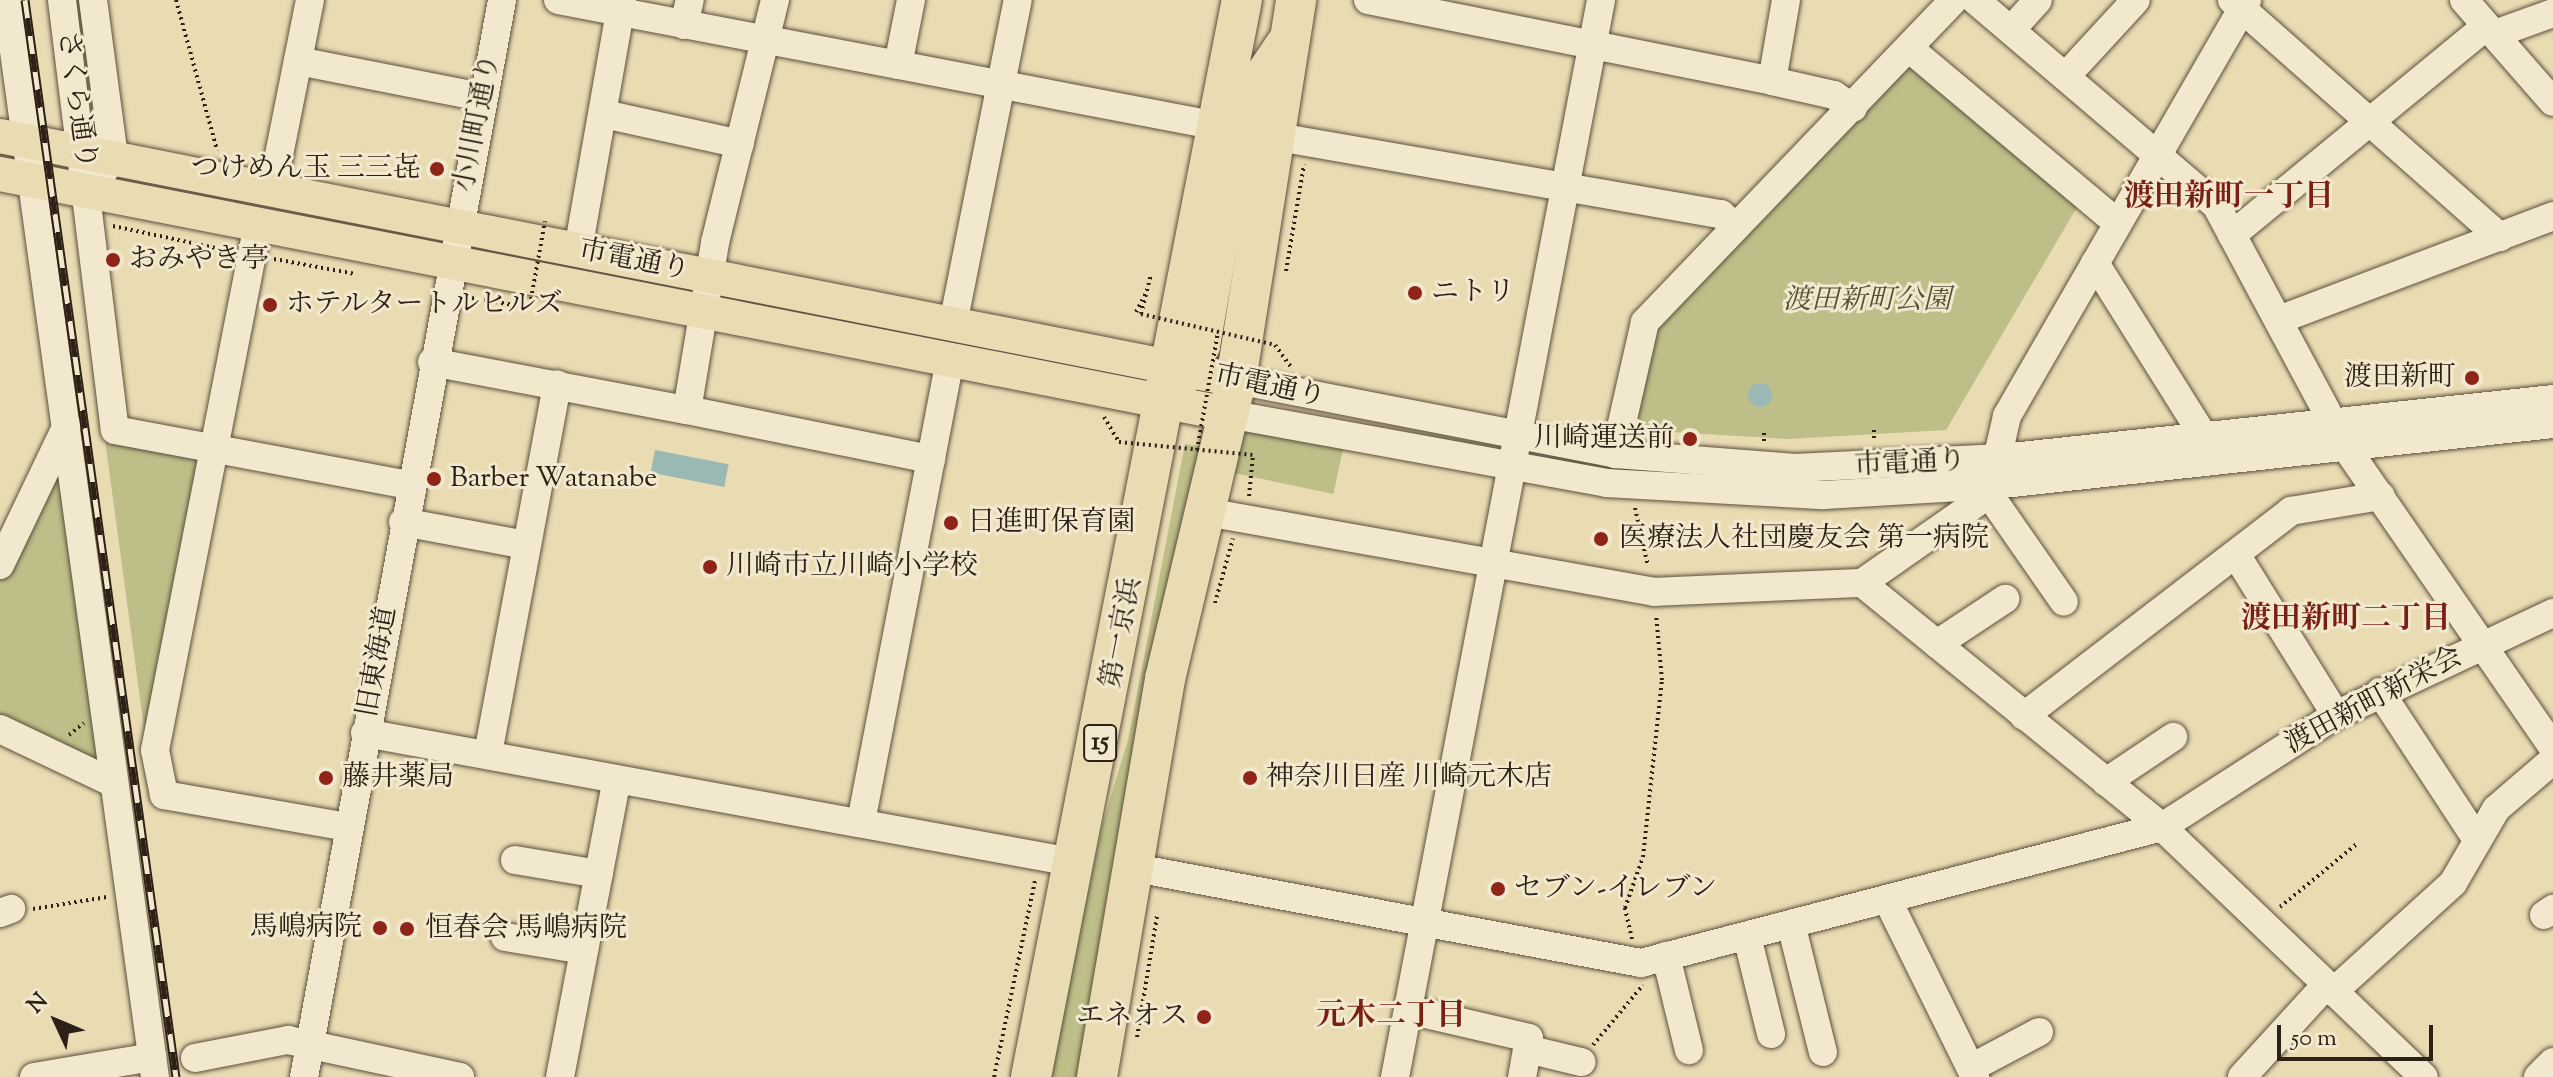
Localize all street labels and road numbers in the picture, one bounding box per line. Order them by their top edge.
street label: さくら通り [50,28,102,172]
street label: 小川町通り [448,51,508,195]
street label: 市電通り [576,234,692,288]
street label: 市電通り [1212,359,1328,415]
street label: 市電通り [1853,444,1967,484]
street label: 第一京浜 [1095,575,1149,691]
street label: 旧東海道 [352,604,404,720]
street label: 渡田新町新栄会 [2280,640,2468,762]
road number: 15 [1082,721,1118,765]

